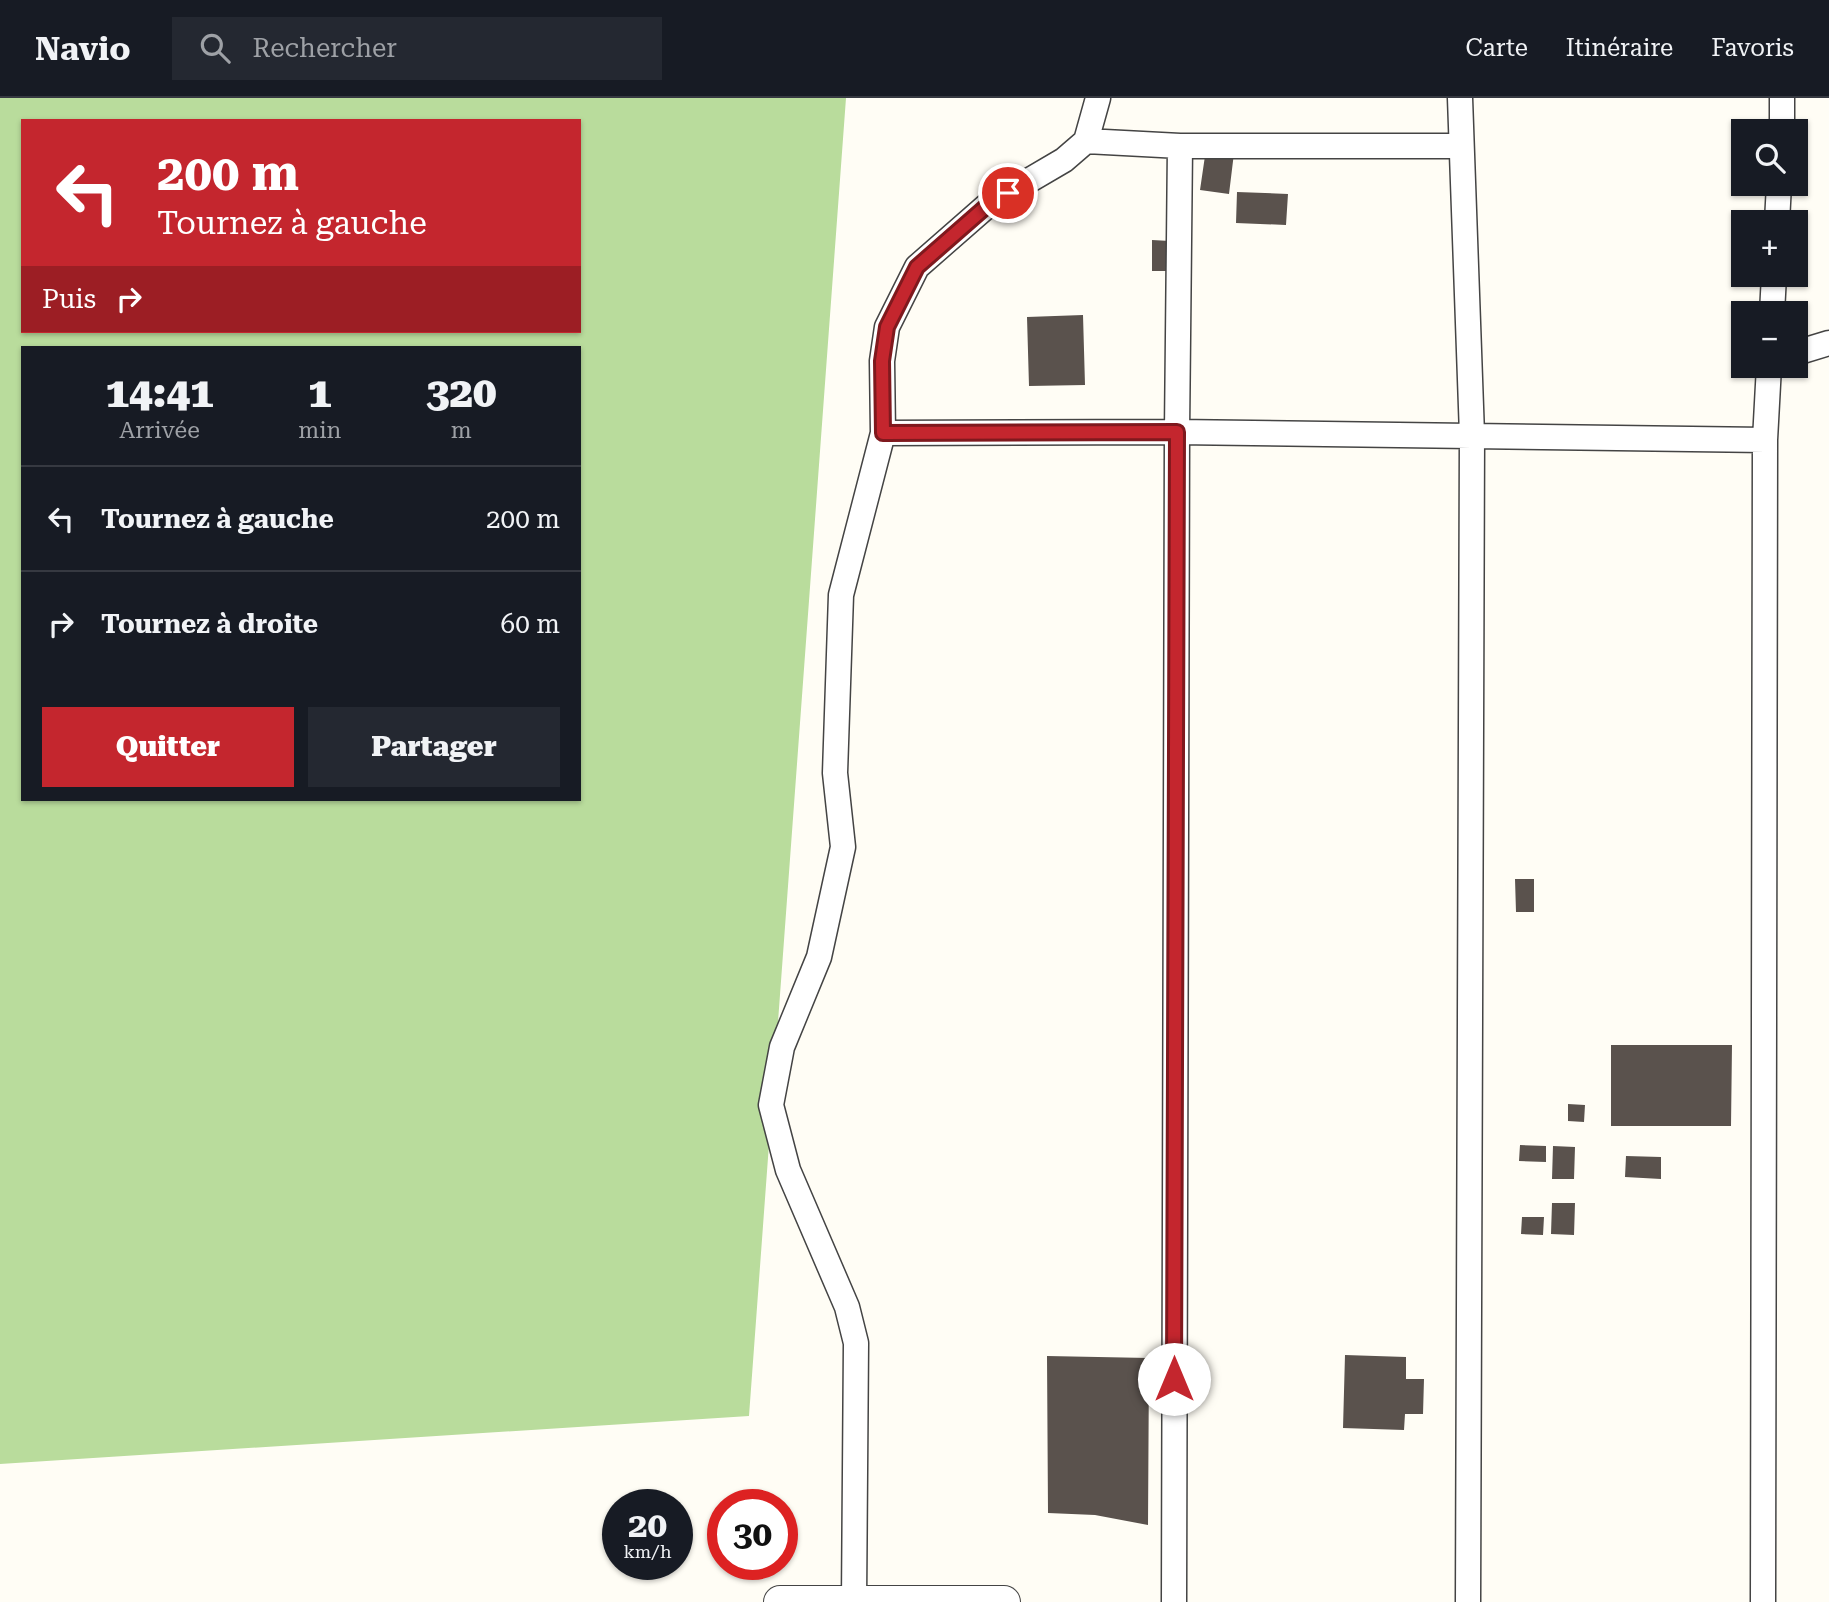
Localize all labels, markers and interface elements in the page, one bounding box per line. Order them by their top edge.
search box [172,17,662,80]
text: Navio [35,29,130,68]
icon: search [196,29,234,67]
text: Rechercher [252,33,397,63]
text: Carte [1466,34,1528,62]
text: Itinéraire [1566,34,1673,62]
text: Favoris [1711,34,1794,62]
map controls [1731,119,1808,378]
button: search [1731,119,1808,196]
text: 200 m [157,145,299,202]
icon: left [42,147,133,238]
pin [978,163,1038,223]
icon: arrive [989,174,1027,212]
text: Tournez à gauche [157,204,427,242]
button: + [1731,210,1808,287]
icon: right [110,280,148,318]
text: Puis [42,284,96,314]
button: − [1731,301,1808,378]
text: 14:41 [106,368,214,417]
text: 1 [308,368,332,417]
text: 320 [426,368,496,417]
text: Arrivée [119,417,200,444]
text: min [298,417,341,444]
text: m [451,417,472,444]
icon: left [42,500,80,538]
text: Tournez à gauche [101,504,334,534]
text: 200 m [486,504,560,534]
icon: right [42,605,80,643]
text: Tournez à droite [101,609,318,639]
text: 60 m [501,609,560,639]
button: Quitter [42,707,294,787]
button: Partager [308,707,560,787]
position arrow [1137,1342,1211,1416]
speed limit sign: 30 [707,1489,798,1580]
text: 20 [628,1505,667,1546]
text: km/h [623,1541,672,1562]

